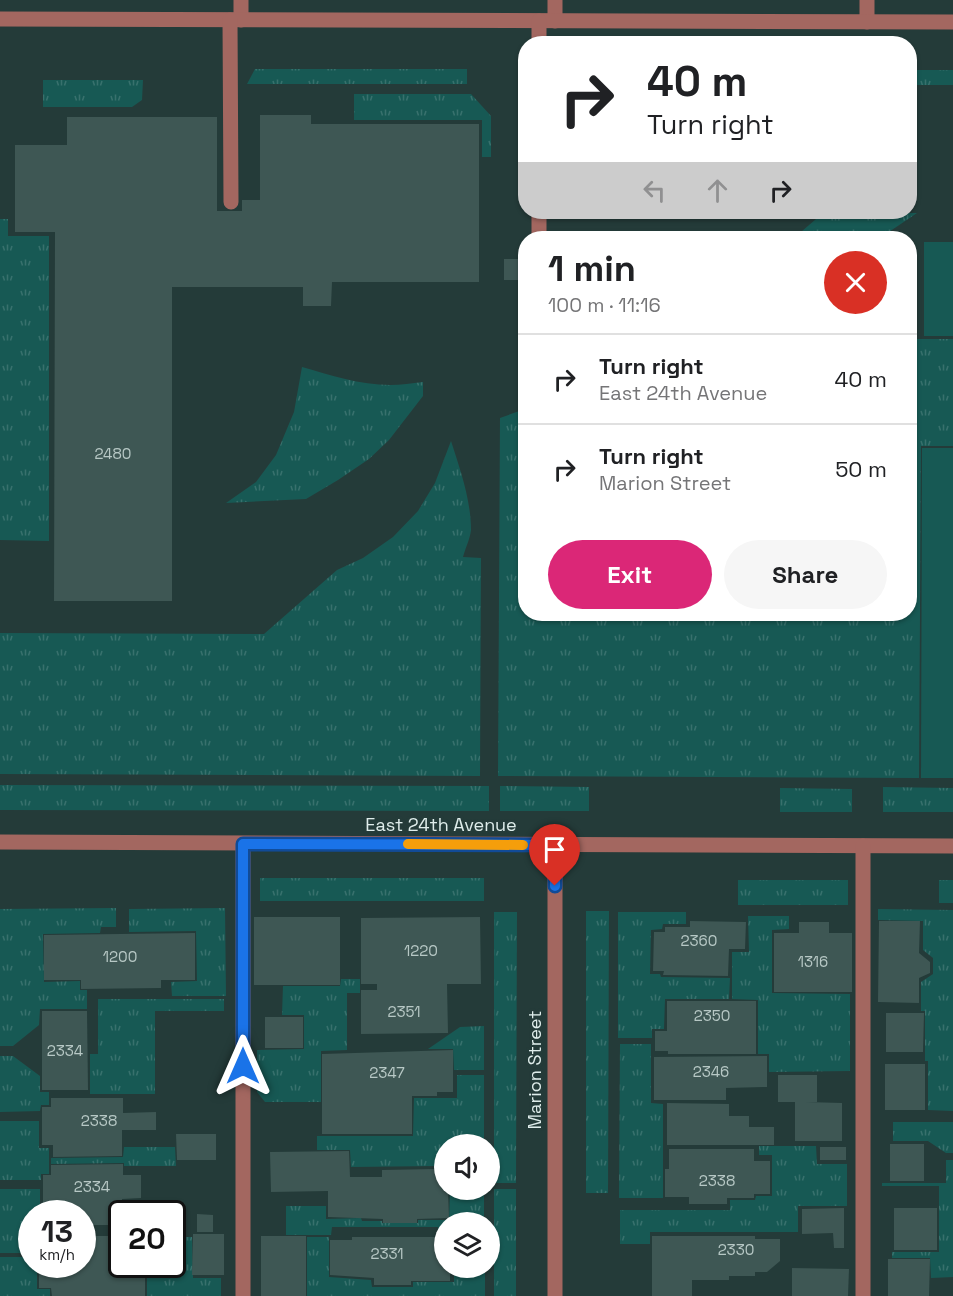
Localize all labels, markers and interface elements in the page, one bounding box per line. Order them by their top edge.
text: 40 m [647,55,747,108]
icon: right [548,60,626,138]
text: Turn right [647,107,774,142]
icon: left [638,174,671,207]
icon: ahead [701,174,734,207]
icon: right [764,174,797,207]
text: 1 min [548,246,636,292]
button: close [824,251,887,314]
text: 100 m · 11:16 [548,292,661,318]
text: Turn right [599,352,704,380]
icon: right [548,363,581,396]
text: 40 m [835,365,887,393]
text: East 24th Avenue [599,380,767,406]
text: Turn right [599,442,704,470]
house number: 2480 [95,444,131,463]
icon: right [548,453,581,486]
text: 50 m [835,455,887,483]
text: Marion Street [599,470,731,496]
button: Exit [548,540,712,609]
button: Share [724,540,887,609]
street label: East 24th Avenue [365,813,517,836]
pin [529,824,580,886]
icon: arrive [538,833,571,866]
house number: 2360 [681,931,717,950]
house number: 1220 [404,941,438,960]
house number: 1200 [103,947,137,966]
house number: 1316 [798,952,828,971]
house number: 2351 [387,1002,421,1021]
house number: 2350 [694,1006,730,1025]
street label: Marion Street [523,1011,546,1129]
position arrow [211,1034,275,1098]
house number: 2334 [47,1041,83,1060]
house number: 2346 [693,1062,729,1081]
house number: 2347 [369,1063,405,1082]
house number: 2338 [81,1111,117,1130]
map controls [434,1134,500,1278]
button: sound [434,1134,500,1200]
house number: 2338 [699,1171,735,1190]
house number: 2334 [74,1177,110,1196]
speed limit sign: 20 [108,1200,186,1278]
text: 13 [41,1212,73,1251]
button: layers [434,1212,500,1278]
house number: 2330 [718,1240,754,1259]
house number: 2331 [370,1244,404,1263]
text: km/h [39,1245,75,1264]

